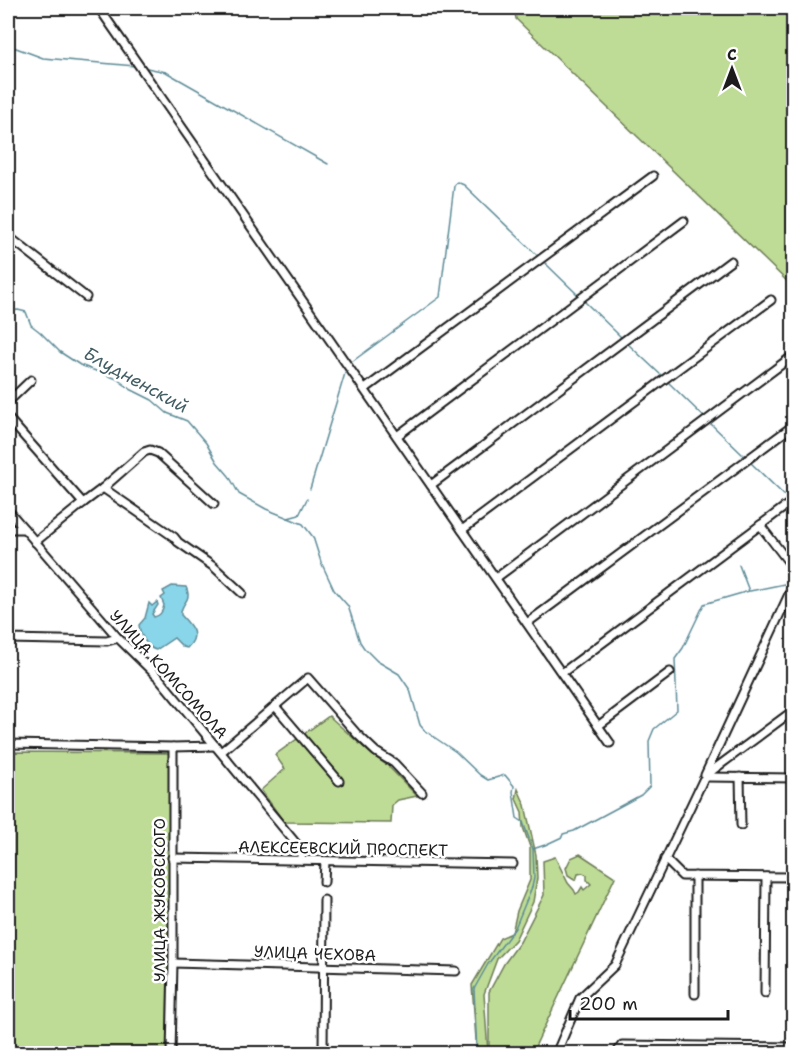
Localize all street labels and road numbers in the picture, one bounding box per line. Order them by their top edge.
street label: УЛИЦА КОМСОМОЛА [105,605,232,743]
street label: УЛИЦА ЖУКОВСКОГО [149,818,170,982]
street label: АЛЕКСЕЕВСКИЙ ПРОСПЕКТ [238,836,448,861]
street label: УЛИЦА ЧЕХОВА [254,941,376,966]

